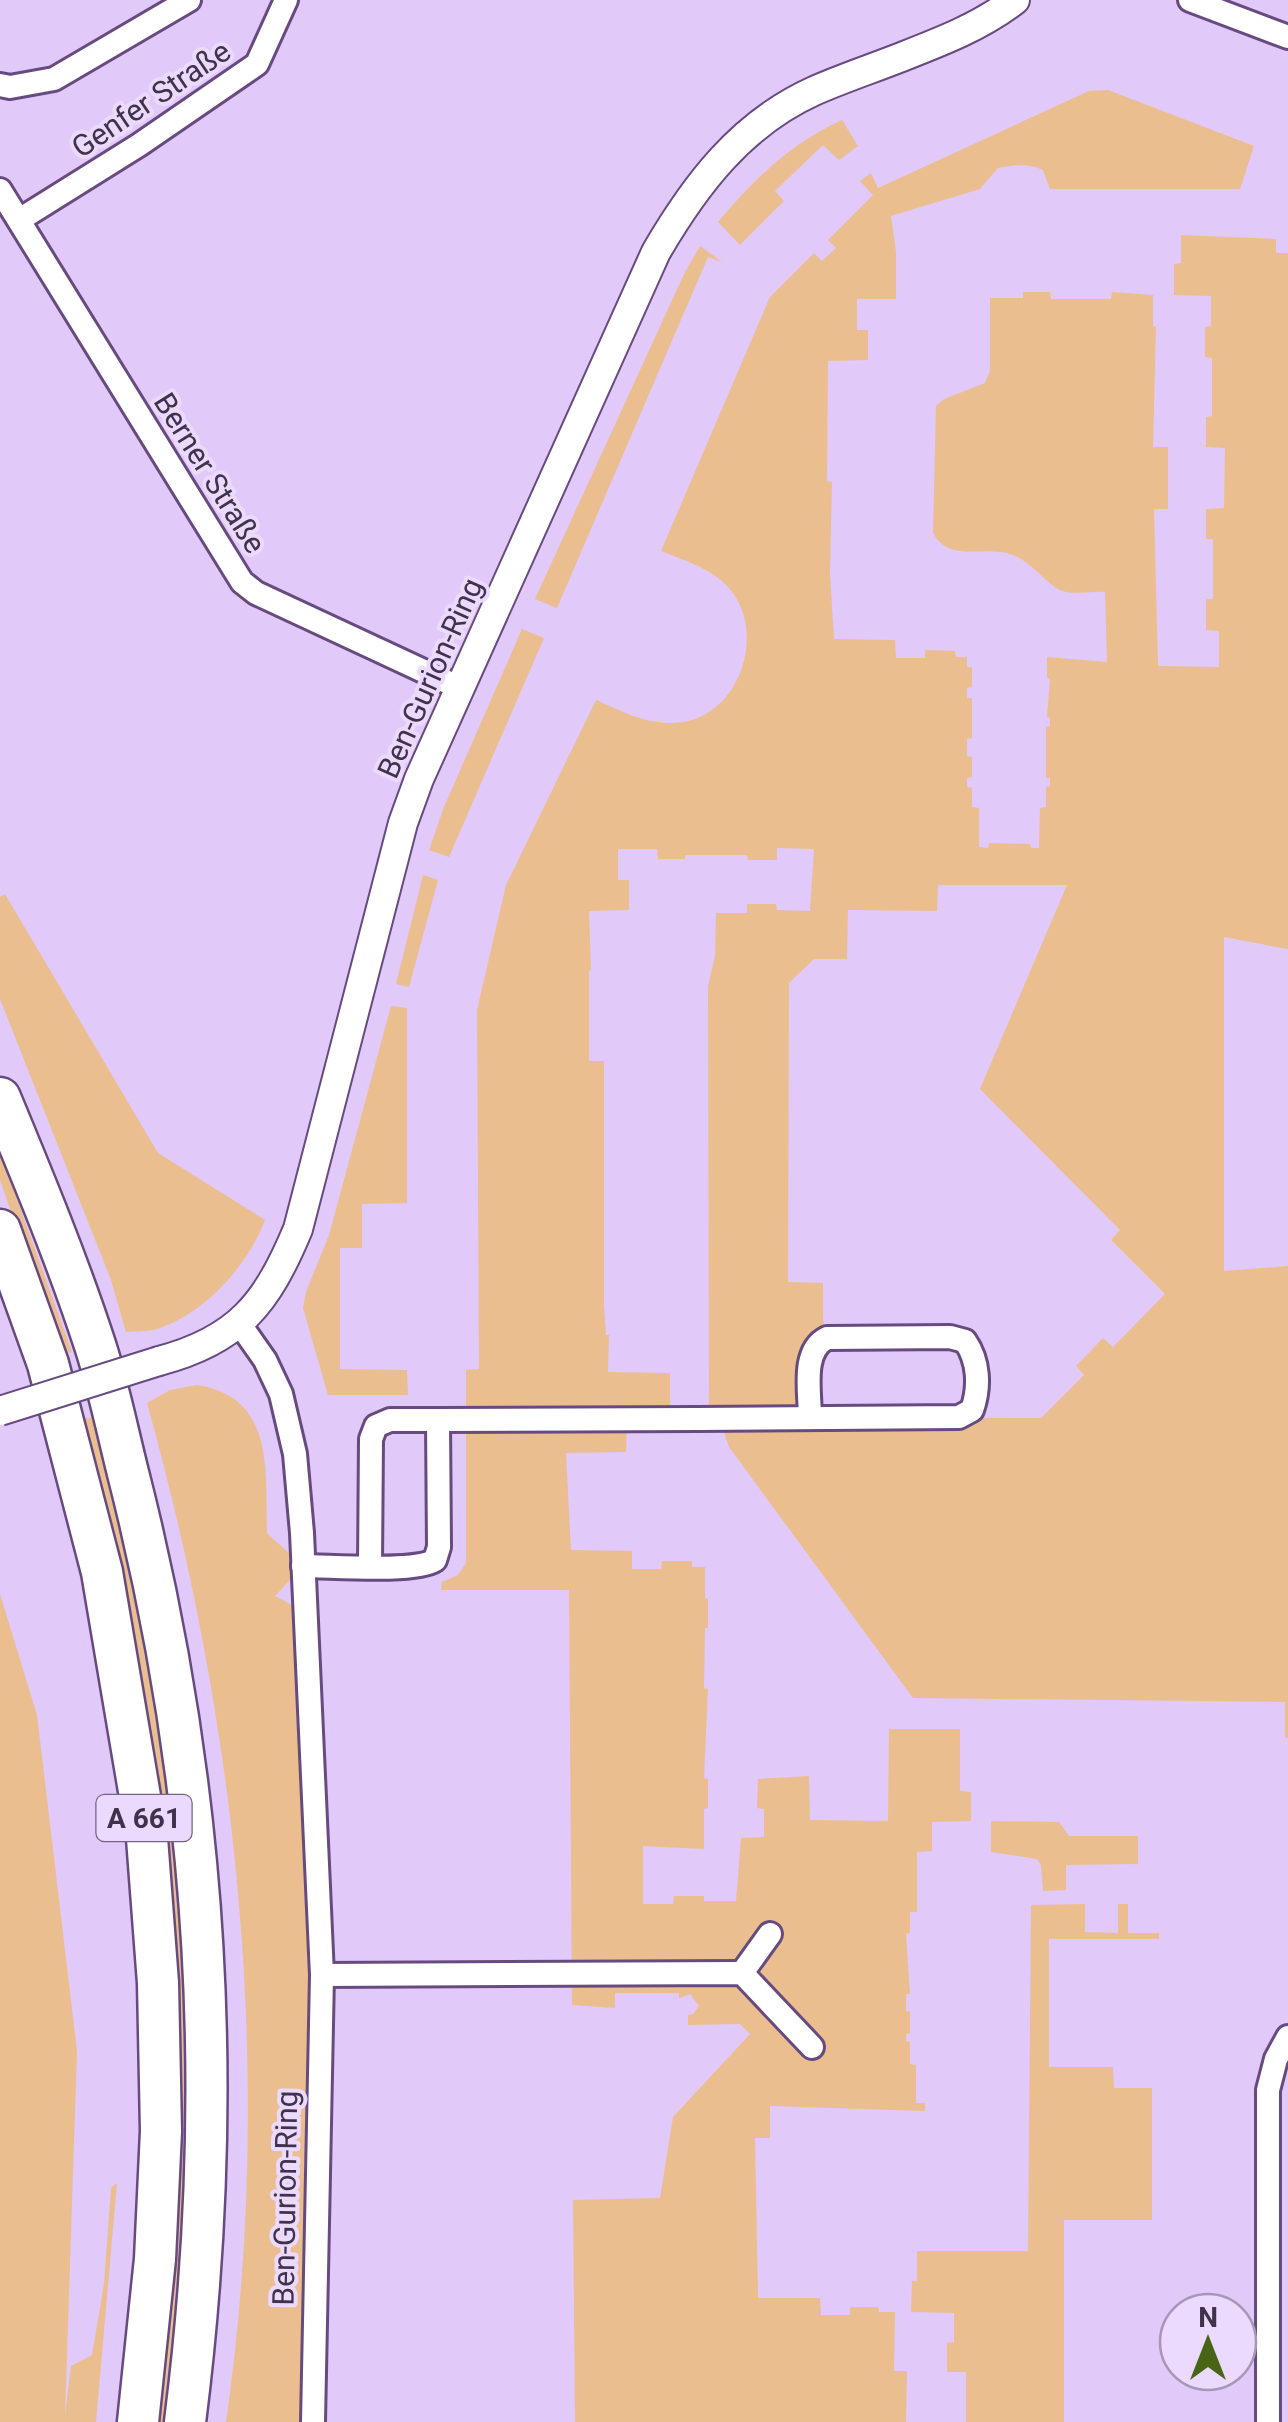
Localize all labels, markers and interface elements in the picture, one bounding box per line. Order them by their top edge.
street label: Genfer Straße [65,33,237,165]
street label: Berner Straße [147,387,273,559]
street label: Ben-Gurion-Ring [370,573,490,783]
road number: A 661 [96,1795,192,1841]
street label: Ben-Gurion-Ring [266,2090,304,2306]
north arrow [1158,2292,1258,2392]
text: N [1198,2301,1218,2334]

